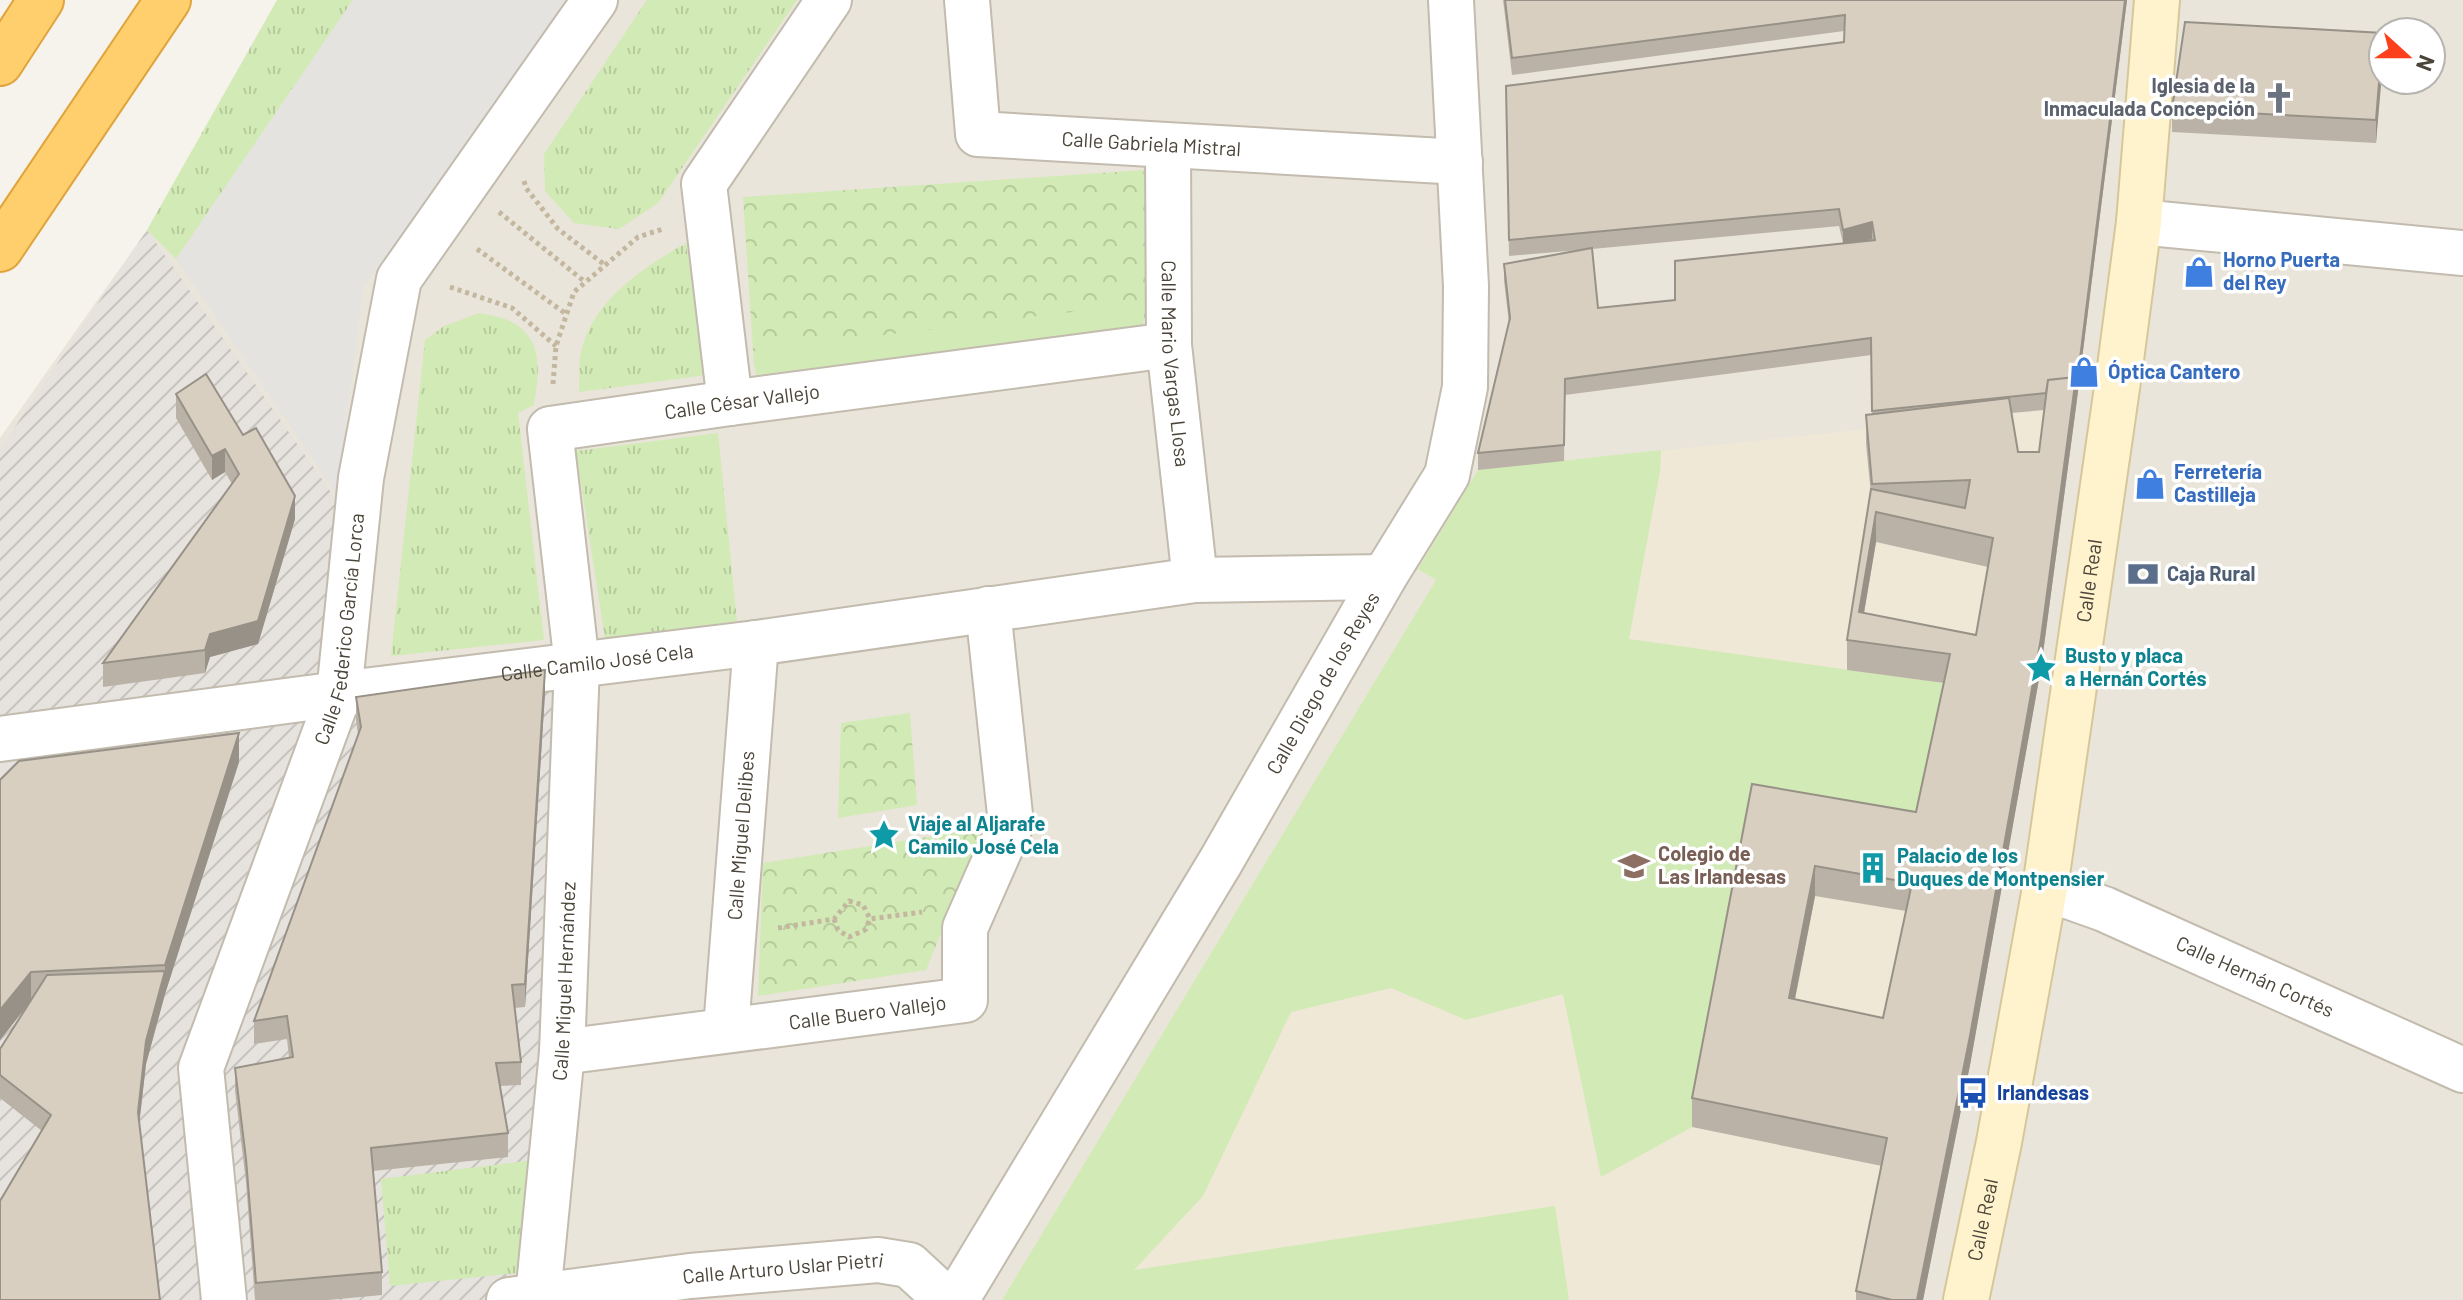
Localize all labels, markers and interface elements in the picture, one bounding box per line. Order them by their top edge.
north arrow [2367,16,2447,96]
text: N [2412,52,2441,75]
place label: Iglesia de la Inmaculada Concepción [2044,73,2255,120]
church icon: Iglesia de la Inmaculada Concepción [2262,81,2296,115]
street label: Calle Gabriela Mistral [1061,126,1242,160]
place label: Horno Puerta del Rey [2223,247,2340,294]
shop icon: Horno Puerta del Rey [2182,255,2216,289]
street label: Calle Mario Vargas Llosa [1158,260,1195,468]
shop icon: Óptica Cantero [2067,355,2101,389]
place label: Óptica Cantero [2108,359,2240,383]
street label: Calle César Vallejo [663,378,821,423]
place label: Ferretería Castilleja [2174,459,2262,506]
shop icon: Ferretería Castilleja [2133,467,2167,501]
street label: Calle Federico García Lorca [308,512,368,748]
street label: Calle Real [2070,537,2106,624]
bank icon: Caja Rural [2126,557,2160,591]
place label: Caja Rural [2167,561,2255,585]
street label: Calle Diego de los Reyes [1261,587,1384,778]
street label: Calle Camilo José Cela [499,638,695,685]
place label: Busto y placa a Hernán Cortés [2065,643,2206,690]
place icon: Busto y placa a Hernán Cortés [2024,651,2058,685]
street label: Calle Miguel Delibes [721,750,759,921]
place label: Viaje al Aljarafe Camilo José Cela [908,811,1059,858]
place icon: Viaje al Aljarafe Camilo José Cela [867,818,901,852]
place label: Colegio de Las Irlandesas [1658,841,1786,888]
place label: Palacio de los Duques de Montpensier [1897,843,2105,890]
school or university icon: Colegio de Las Irlandesas [1617,849,1651,883]
building icon: Palacio de los Duques de Montpensier [1856,851,1890,885]
street label: Calle Miguel Hernández [546,881,580,1082]
street label: Calle Hernán Cortés [2173,930,2338,1022]
street label: Calle Buero Vallejo [787,990,948,1034]
bus stop icon: Irlandesas [1956,1076,1990,1110]
place label: Irlandesas [1997,1080,2089,1104]
street label: Calle Real [1961,1176,2002,1263]
street label: Calle Arturo Uslar Pietri [681,1247,886,1288]

